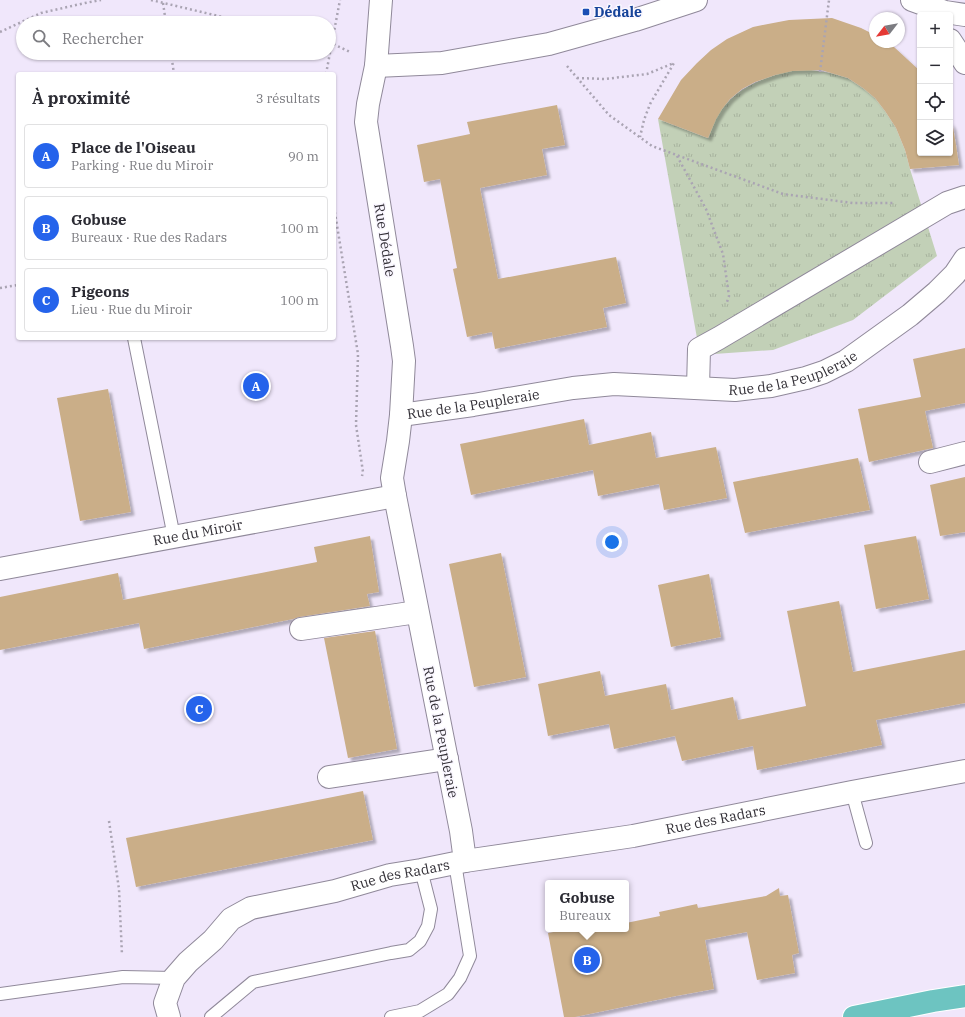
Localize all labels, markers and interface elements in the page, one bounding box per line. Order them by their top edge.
place label: Dédale [594,3,642,21]
marker: Dédale [581,7,591,17]
north arrow [869,12,905,48]
map controls [917,12,953,156]
button: + [917,12,953,48]
search box [16,16,336,60]
icon: search [30,27,52,49]
text: Rechercher [62,29,143,48]
button: − [917,48,953,84]
button: locate [917,84,953,120]
text: À proximité [32,87,130,109]
text: 3 résultats [256,90,320,107]
button: layers [917,120,953,156]
text: Place de l'Oiseau [71,138,196,157]
text: A [41,148,51,165]
text: 90 m [288,148,319,165]
text: Parking · Rue du Miroir [71,157,213,174]
street label: Rue Dédale [370,202,400,278]
text: Gobuse [71,210,127,229]
text: B [41,220,51,237]
text: 100 m [280,220,319,237]
text: Bureaux · Rue des Radars [71,229,227,246]
text: Pigeons [71,282,129,301]
text: C [42,292,50,309]
text: 100 m [280,292,319,309]
text: Lieu · Rue du Miroir [71,301,192,318]
street label: Rue de la Peupleraie [728,347,861,399]
pin: A [243,371,269,401]
street label: Rue de la Peupleraie [406,385,541,423]
street label: Rue du Miroir [151,515,245,550]
your location [602,532,622,552]
street label: Rue de la Peupleraie [419,665,463,799]
pin: C [186,694,212,724]
street label: Rue des Radars [664,801,767,838]
street label: Rue des Radars [348,855,451,895]
popup [545,880,629,932]
text: Gobuse [559,888,615,907]
text: Bureaux [559,907,611,924]
pin: B [574,945,600,975]

